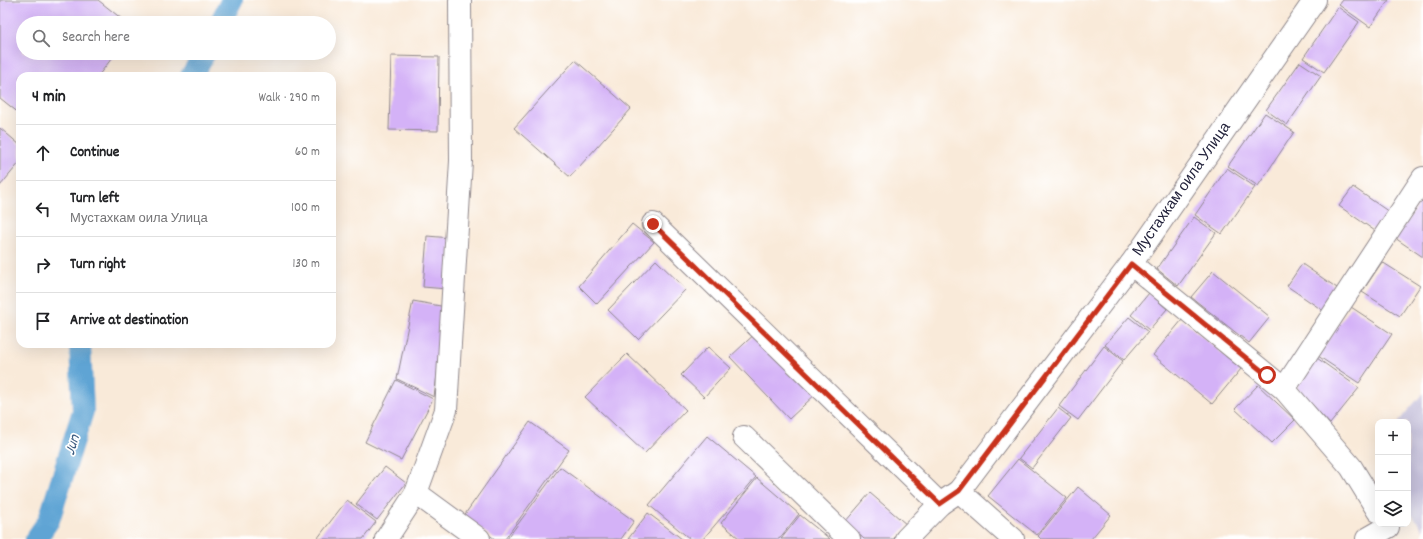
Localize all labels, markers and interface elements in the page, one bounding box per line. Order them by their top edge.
search box [16,16,336,60]
icon: search [30,27,52,49]
text: Search here [62,27,130,49]
text: 4 min [32,86,66,110]
text: Walk · 290 m [258,89,320,108]
street label: Мустахкам оила Улица [1128,118,1238,261]
icon: ahead [32,142,54,164]
text: Continue [70,142,119,164]
text: 60 m [295,143,320,162]
text: Turn left [70,188,119,210]
icon: left [32,198,54,220]
text: 100 m [291,199,320,218]
text: Мустахкам оила Улица [70,210,208,229]
route end [644,215,662,233]
icon: right [32,254,54,276]
text: Turn right [70,254,126,276]
text: 130 m [292,255,320,274]
icon: arrive [32,310,54,332]
text: Arrive at destination [70,310,188,332]
route start [1258,366,1276,384]
map controls [1375,419,1411,527]
button: + [1375,419,1411,455]
water label: Jun [59,431,87,458]
button: − [1375,455,1411,491]
button: layers [1375,491,1411,527]

